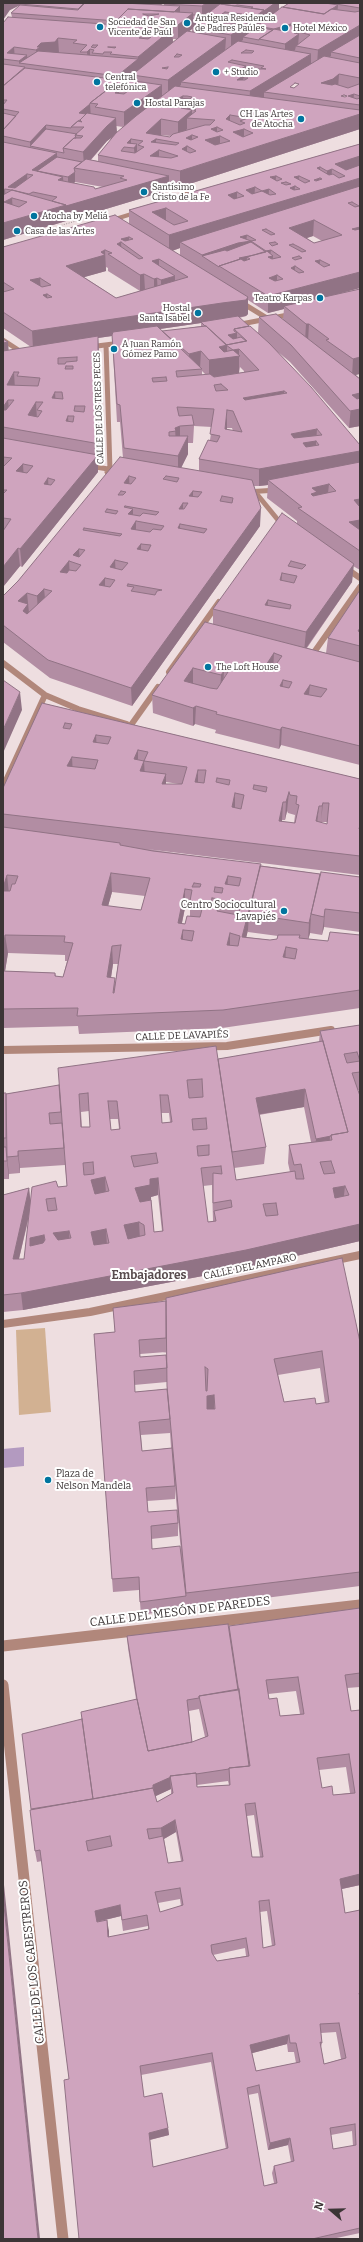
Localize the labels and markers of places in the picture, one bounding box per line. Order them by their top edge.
place label: Antigua Residencia de Padres Paúles [195,13,276,34]
place label: Sociedad de San Vicente de Paúl [108,17,176,38]
marker: Antigua Residencia de Padres Paúles [182,18,192,28]
marker: Sociedad de San Vicente de Paúl [95,22,105,32]
marker: Hotel México [280,23,290,33]
place label: Hotel México [293,23,347,33]
marker: + Studio [211,67,221,77]
place label: + Studio [224,67,258,77]
place label: Central telefónica [105,72,147,93]
marker: Central telefónica [92,77,102,87]
marker: Hostal Parajas [132,98,142,108]
place label: Hostal Parajas [145,98,204,108]
place label: CH Las Artes de Atocha [240,109,293,130]
marker: CH Las Artes de Atocha [296,114,306,124]
place label: Santísimo Cristo de la Fe [152,182,209,203]
marker: Santísimo Cristo de la Fe [139,187,149,197]
marker: Atocha by Meliá [29,211,39,221]
place label: Atocha by Meliá [42,211,108,221]
marker: Casa de las Artes [12,226,22,236]
place label: Casa de las Artes [25,226,95,236]
place label: Teatro Karpas [254,293,312,303]
marker: Teatro Karpas [315,293,325,303]
place label: Hostal Santa Isabel [139,303,190,324]
marker: Hostal Santa Isabel [193,308,203,318]
place label: A Juan Ramón Gómez Pamo [122,339,181,360]
marker: A Juan Ramón Gómez Pamo [109,344,119,354]
marker: The Loft House [203,662,213,672]
place label: The Loft House [216,662,279,672]
place label: Centro Sociocultural Lavapiés [181,899,276,922]
marker: Centro Sociocultural Lavapiés [279,906,289,916]
place label: Plaza de Nelson Mandela [56,1468,131,1492]
marker: Plaza de Nelson Mandela [43,1475,53,1485]

